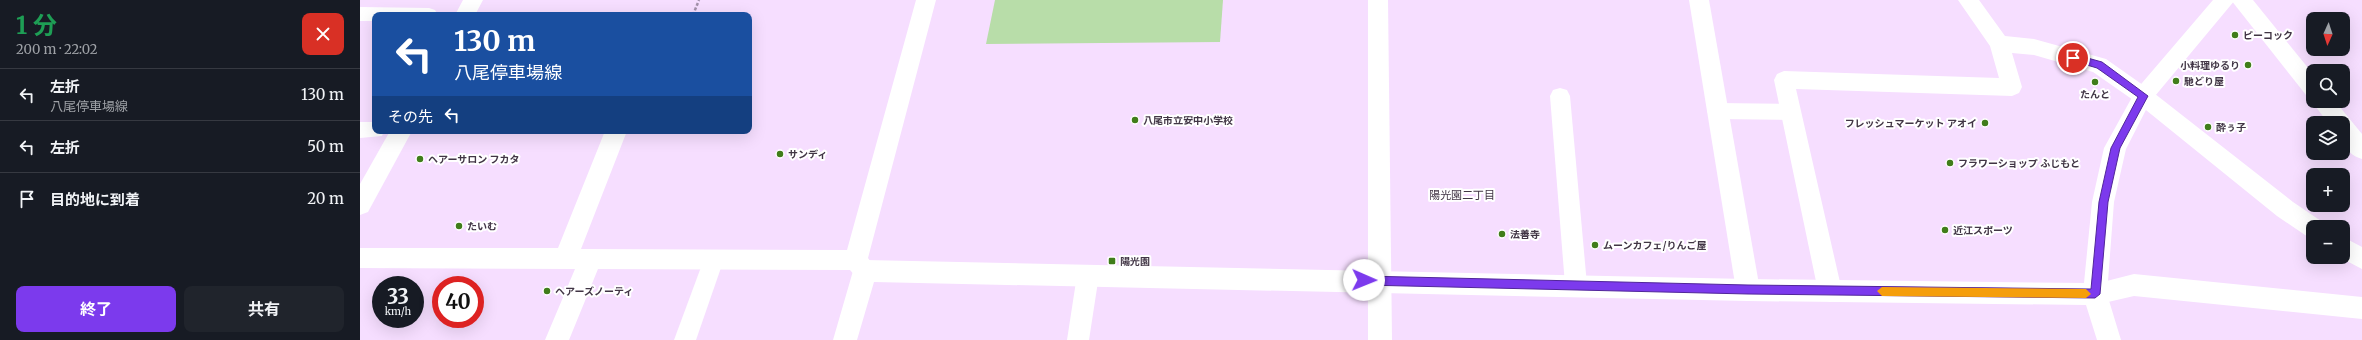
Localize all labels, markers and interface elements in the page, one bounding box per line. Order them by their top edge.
text: 1 分 [16,10,57,41]
north arrow [2306,12,2350,56]
map controls [2306,12,2350,264]
button: close [302,13,344,55]
text: 130 m [454,23,536,59]
icon: left [388,28,440,80]
place label: ピーコック [2243,29,2293,42]
marker: ピーコック [2230,30,2240,40]
text: 200 m · 22:02 [16,41,98,58]
pin [2056,41,2090,75]
icon: arrive [2062,47,2084,69]
place label: 小料理ゆるり [2180,59,2240,72]
marker: 小料理ゆるり [2243,60,2253,70]
text: 八尾停車場線 [454,61,562,84]
button: search [2306,64,2350,108]
place label: 馳どり屋 [2184,75,2224,88]
marker: 馳どり屋 [2171,76,2181,86]
text: 左折 [50,77,80,96]
marker: たんと [2090,77,2100,87]
icon: left [16,84,38,106]
text: 130 m [301,85,344,104]
place label: たんと [2080,88,2110,101]
text: 八尾停車場線 [50,98,128,115]
icon: left [441,104,463,126]
text: その先 [388,107,433,126]
place label: 八尾市立安中小学校 [1143,114,1233,127]
marker: 八尾市立安中小学校 [1130,115,1140,125]
button: layers [2306,116,2350,160]
place label: フレッシュマーケット アオイ [1845,117,1977,130]
marker: フレッシュマーケット アオイ [1980,118,1990,128]
place label: 酔ぅ子 [2216,121,2246,134]
marker: 酔ぅ子 [2203,122,2213,132]
icon: left [16,136,38,158]
text: 50 m [307,137,344,156]
text: 左折 [50,138,80,157]
place label: サンディ [788,148,827,161]
marker: サンディ [775,149,785,159]
place label: ヘアーサロン フカタ [428,153,520,166]
marker: ヘアーサロン フカタ [415,154,425,164]
place label: フラワーショップ ふじもと [1958,157,2080,170]
marker: フラワーショップ ふじもと [1945,158,1955,168]
button: + [2306,168,2350,212]
icon: arrive [16,188,38,210]
district label: 陽光園二丁目 [1429,188,1495,202]
text: 20 m [307,189,344,208]
text: 目的地に到着 [50,190,140,209]
place label: たいむ [467,220,497,233]
button: − [2306,220,2350,264]
marker: たいむ [454,221,464,231]
place label: 近江スポーツ [1953,224,2013,237]
marker: 近江スポーツ [1940,225,1950,235]
place label: 法善寺 [1510,228,1540,241]
marker: 法善寺 [1497,229,1507,239]
place label: ムーンカフェ/りんご屋 [1603,239,1707,252]
marker: ムーンカフェ/りんご屋 [1590,240,1600,250]
place label: 陽光園 [1120,255,1150,268]
marker: 陽光園 [1107,256,1117,266]
position arrow [1343,259,1385,301]
speed limit sign: 40 [432,276,484,328]
text: 33 [387,284,409,309]
place label: ヘアーズノーティ [555,285,633,298]
button: 終了 [16,286,176,332]
button: 共有 [184,286,344,332]
marker: ヘアーズノーティ [542,286,552,296]
text: km/h [385,305,411,318]

